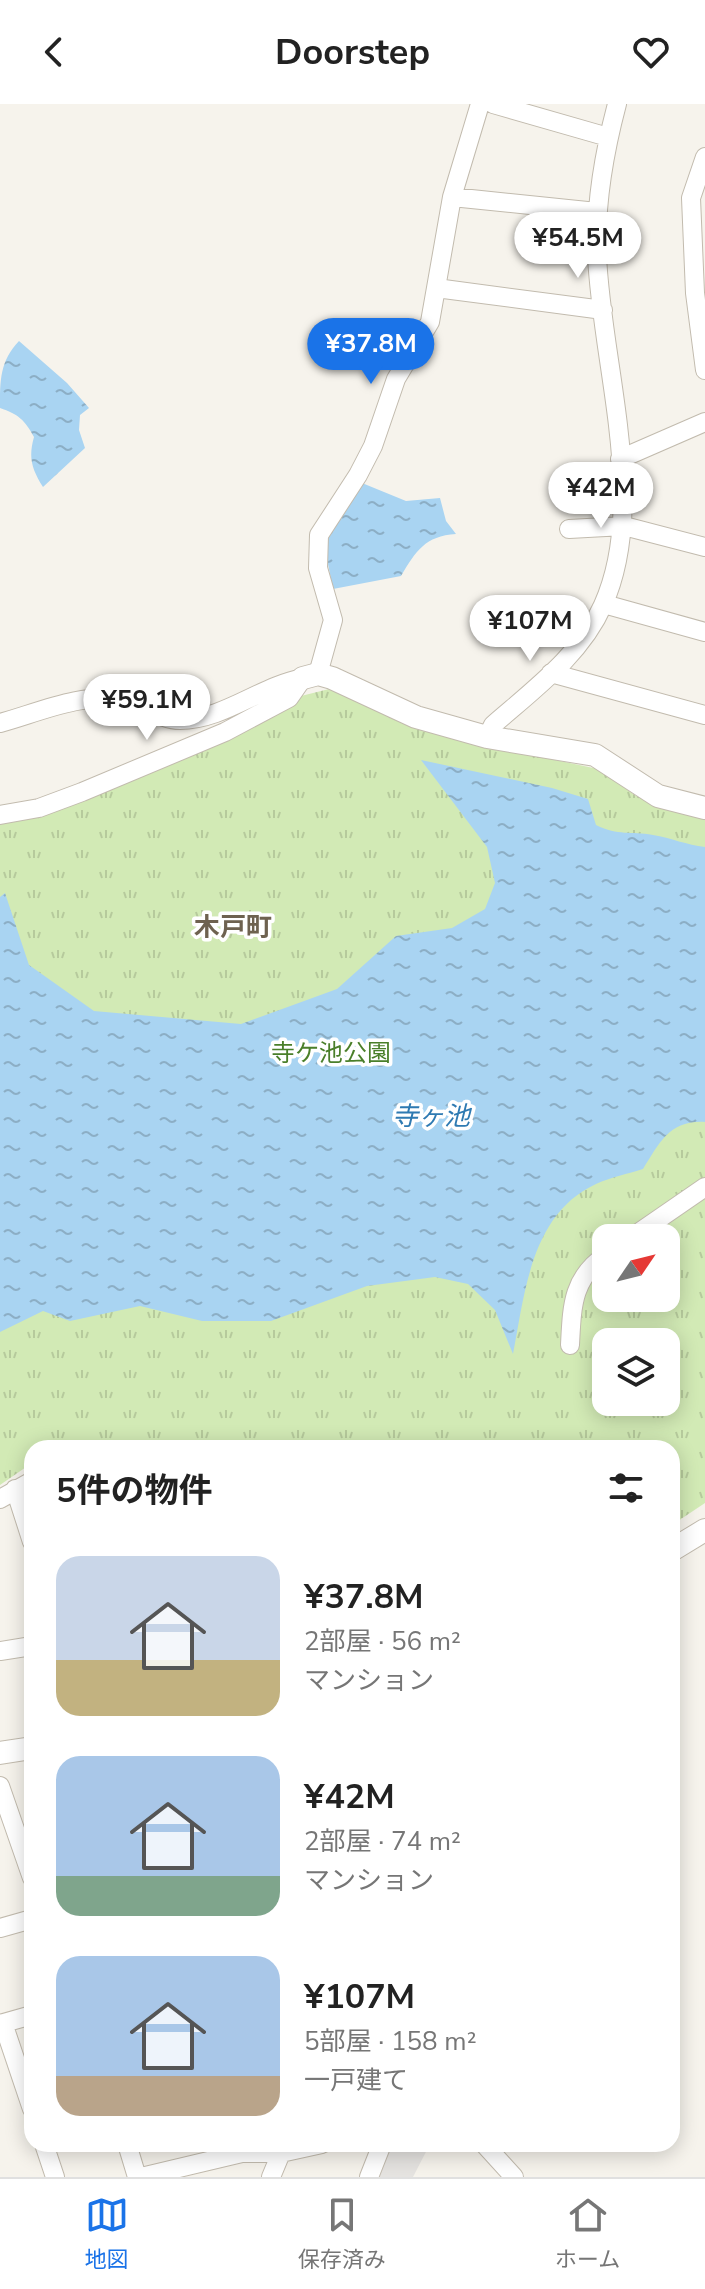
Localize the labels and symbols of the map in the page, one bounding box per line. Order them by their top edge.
pin: ¥54.5M [513,212,643,280]
pin: ¥37.8M [306,318,436,386]
pin: ¥42M [554,462,648,530]
pin: ¥107M [474,595,586,663]
pin: ¥59.1M [82,674,212,742]
district label: 木戸町 [194,910,272,945]
park label: 寺ケ池公園 [271,1037,391,1069]
water label: 寺ヶ池 [392,1099,473,1134]
north arrow [592,1224,680,1312]

